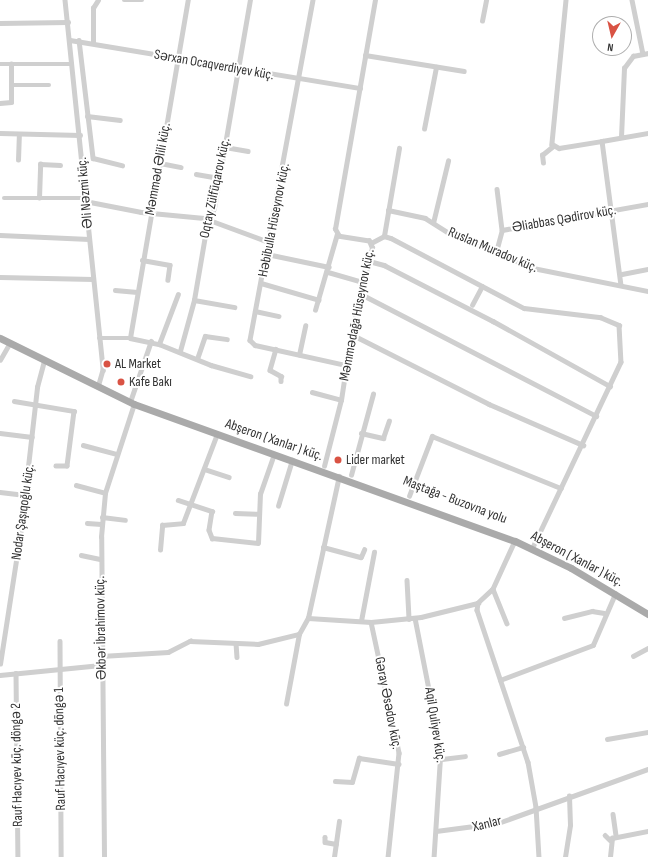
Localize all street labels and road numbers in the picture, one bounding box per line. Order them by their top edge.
street label: Sərxan Ocaqverdiyev küç. [153,46,275,84]
street label: Məmməd Əlili küç. [142,122,174,216]
street label: Oqtay Zülfüqarov küç. [196,136,234,240]
street label: Əli Nəzmi küç. [74,157,96,229]
street label: Həbibulla Hüseynov küç. [255,162,293,278]
street label: Əliabbas Qədirov küç. [511,202,617,236]
street label: Ruslan Muradov küç. [446,224,540,276]
street label: Məmmədağa Hüseynov küç. [336,248,378,382]
street label: Abşeron ( Xanlar ) küç. [223,415,325,465]
street label: Nodar Şaşıqoğlu küç. [8,463,38,561]
street label: Maştağa - Buzovna yolu [401,472,509,528]
street label: Abşeron ( Xanlar ) küç. [528,528,626,590]
street label: Əkbər İbrahimov küç. [92,576,110,680]
street label: Gəray Əsədov küç. [371,655,405,751]
street label: Aqil Quliyev küç. [421,686,449,764]
street label: Rauf Hacıyev küç. döngə 1 [51,687,69,811]
street label: Rauf Hacıyev küç. döngə 2 [8,703,26,827]
street label: Xanlar [471,812,503,836]

